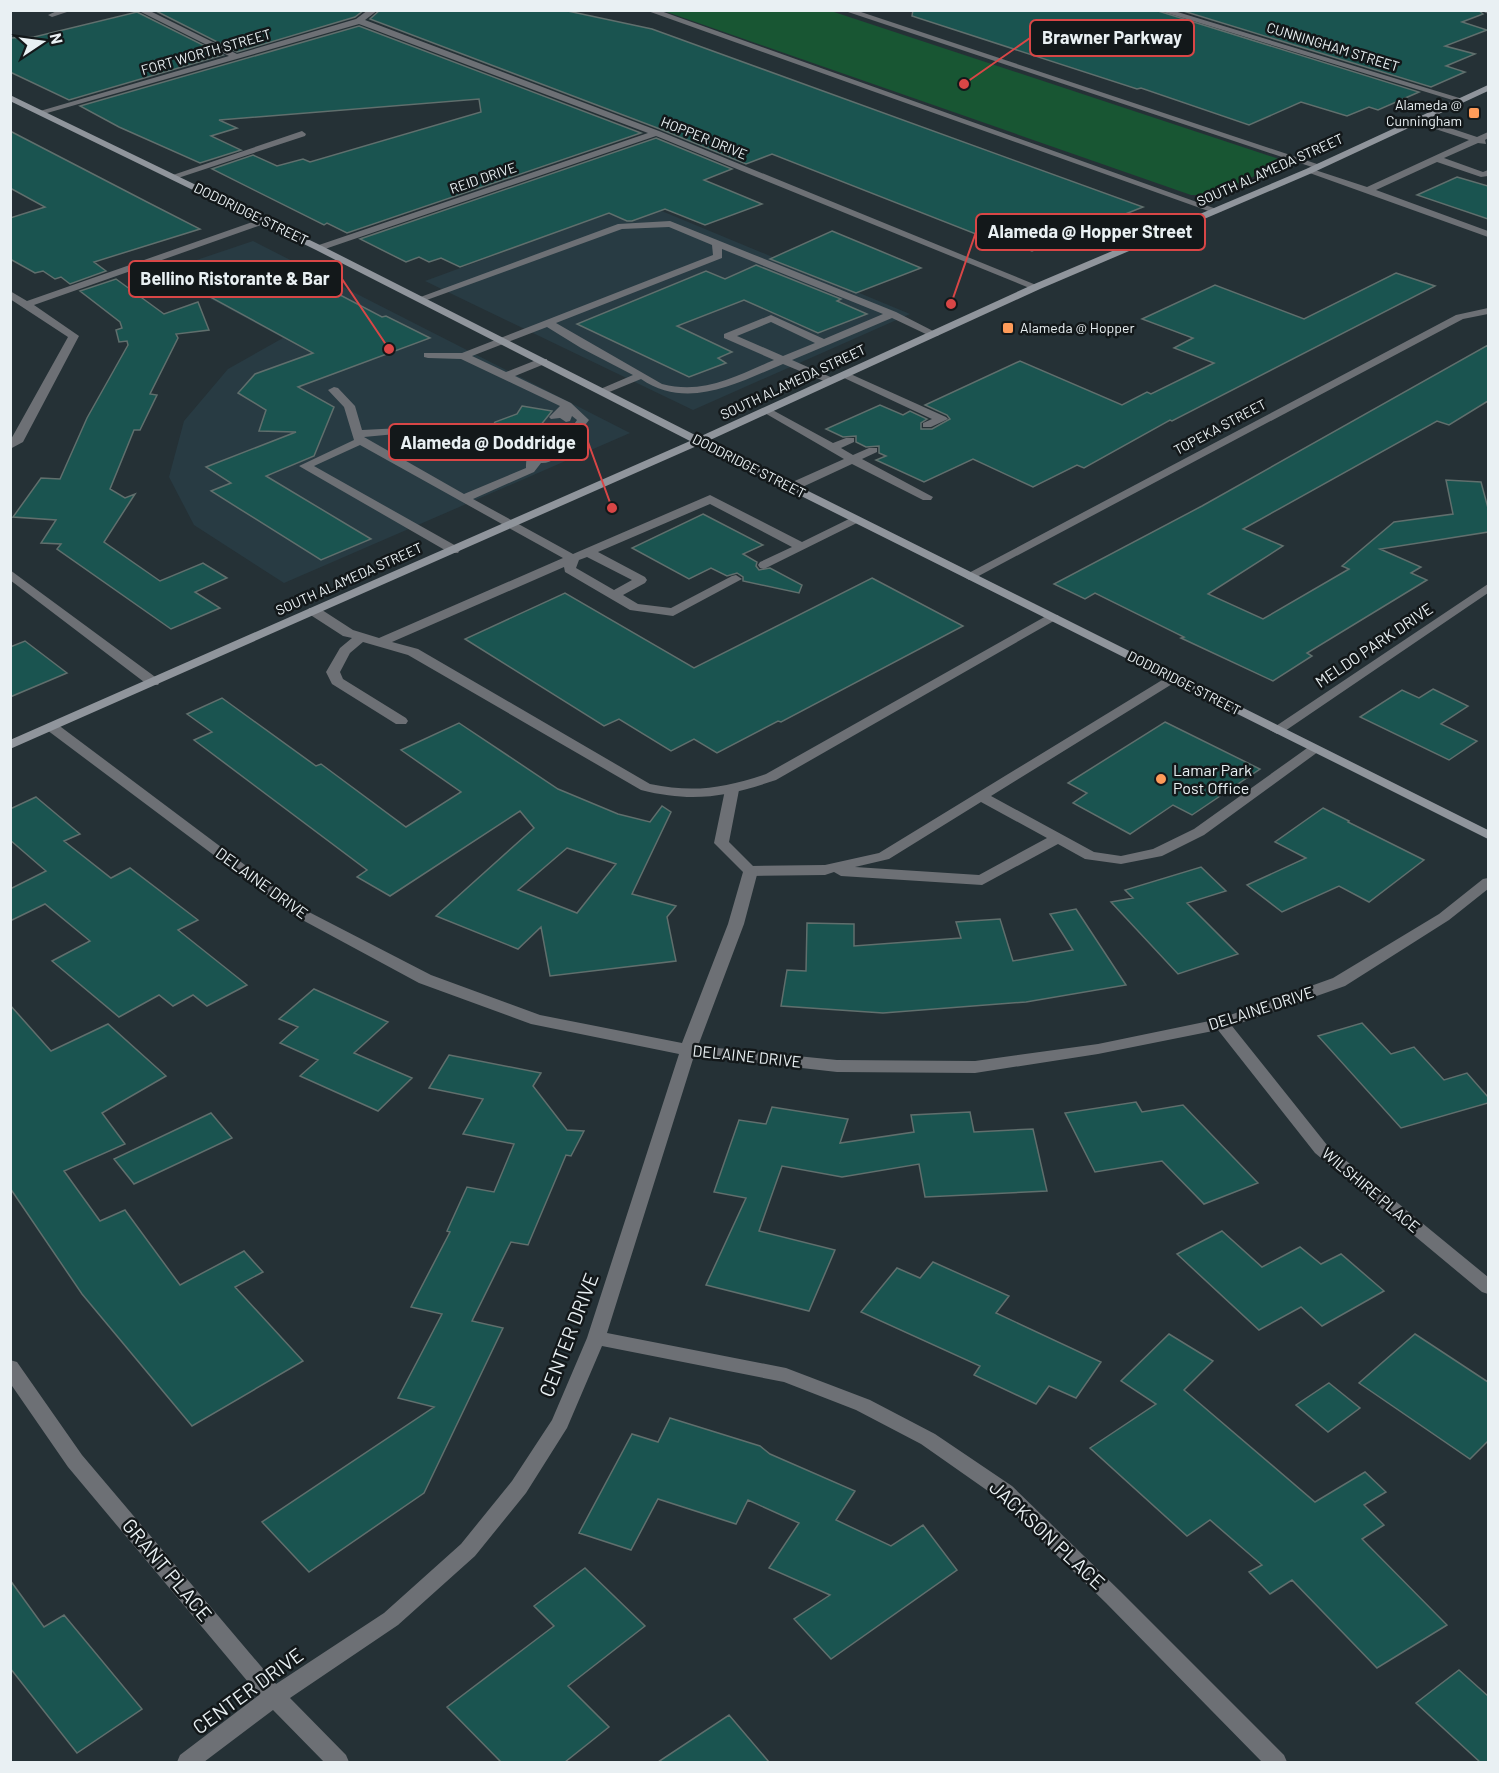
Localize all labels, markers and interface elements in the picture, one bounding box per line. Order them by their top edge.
north arrow [12,12,72,72]
street label: CUNNINGHAM STREET [1265,18,1402,75]
callout: Brawner Parkway [1030,20,1194,56]
street label: FORT WORTH STREET [139,25,273,78]
text: Brawner Parkway [1042,26,1182,48]
text: N [47,31,68,46]
place label: Alameda @ Cunningham [1386,96,1462,129]
marker: Alameda @ Cunningham [1467,106,1481,120]
street label: HOPPER DRIVE [659,112,750,163]
street label: SOUTH ALAMEDA STREET [1194,129,1346,210]
street label: REID DRIVE [447,158,518,197]
street label: DODDRIDGE STREET [191,179,311,249]
callout: Alameda @ Hopper Street [976,214,1205,250]
text: Alameda @ Hopper Street [988,220,1193,242]
callout: Bellino Ristorante & Bar [129,261,342,297]
text: Bellino Ristorante & Bar [140,267,330,289]
place label: Alameda @ Hopper [1020,319,1135,336]
marker: Alameda @ Hopper [1001,321,1015,335]
street label: SOUTH ALAMEDA STREET [717,340,868,423]
street label: TOPEKA STREET [1171,395,1269,458]
callout: Alameda @ Doddridge [389,424,588,460]
street label: DODDRIDGE STREET [690,430,809,501]
text: Alameda @ Doddridge [400,431,576,453]
street label: SOUTH ALAMEDA STREET [273,538,425,619]
street label: MELDO PARK DRIVE [1311,598,1436,691]
street label: DODDRIDGE STREET [1125,647,1244,718]
place label: Lamar Park Post Office [1173,760,1252,797]
marker: Lamar Park Post Office [1154,772,1168,786]
street label: DELAINE DRIVE [212,843,312,922]
street label: DELAINE DRIVE [1206,982,1316,1033]
street label: DELAINE DRIVE [692,1040,802,1071]
street label: WILSHIRE PLACE [1318,1143,1424,1236]
street label: CENTER DRIVE [533,1269,603,1400]
street label: JACKSON PLACE [985,1475,1110,1594]
street label: GRANT PLACE [118,1513,218,1626]
street label: CENTER DRIVE [187,1642,307,1738]

